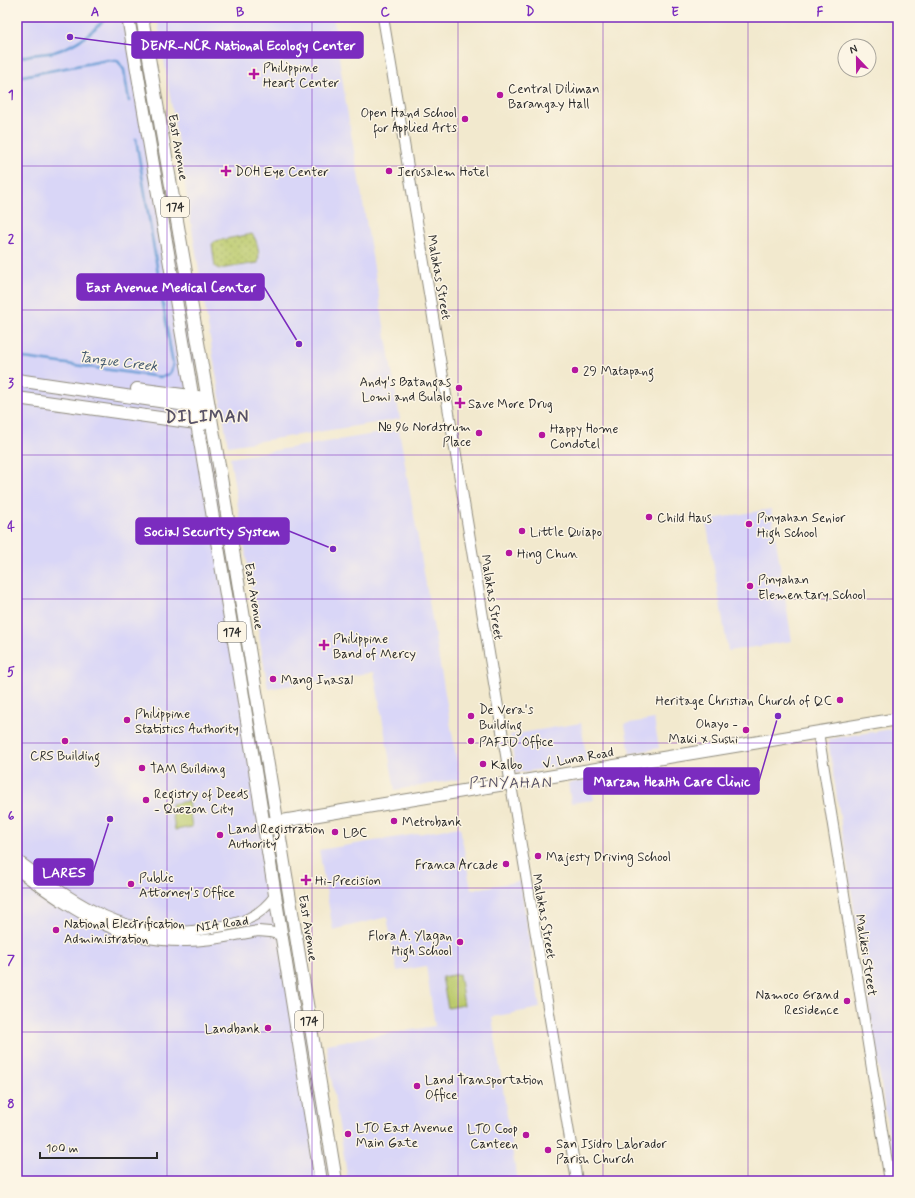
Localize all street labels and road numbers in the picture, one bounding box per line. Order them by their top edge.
street label: East Avenue [163,113,192,182]
road number: 174 [161,197,189,217]
street label: Malakas Street [423,233,454,321]
street label: Malakas Street [476,553,507,641]
street label: East Avenue [240,562,267,631]
road number: 174 [218,622,246,642]
street label: V. Luna Road [541,744,615,773]
street label: Malakas Street [528,872,559,960]
street label: East Avenue [294,894,321,963]
street label: NIA Road [195,912,250,937]
street label: Maliksi Street [851,913,880,997]
road number: 174 [295,1011,323,1031]

